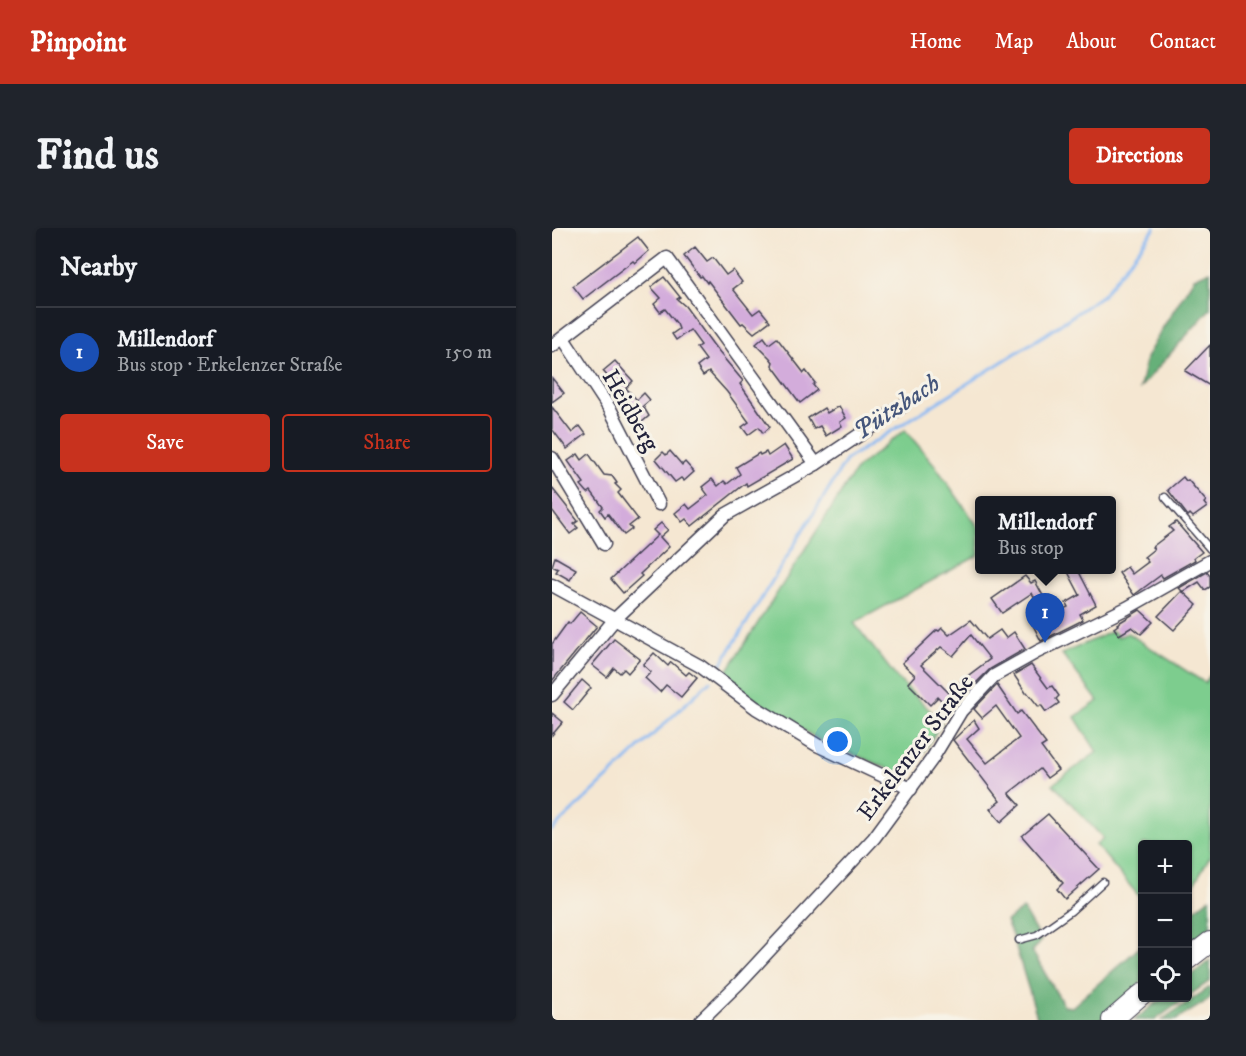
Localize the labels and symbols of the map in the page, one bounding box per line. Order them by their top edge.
street label: Heidberg [595,364,666,457]
water label: Pützbach [847,367,947,447]
pin: 1 [1026,594,1064,643]
street label: Erkelenzer Straße [851,669,981,827]
your location [823,727,852,756]

